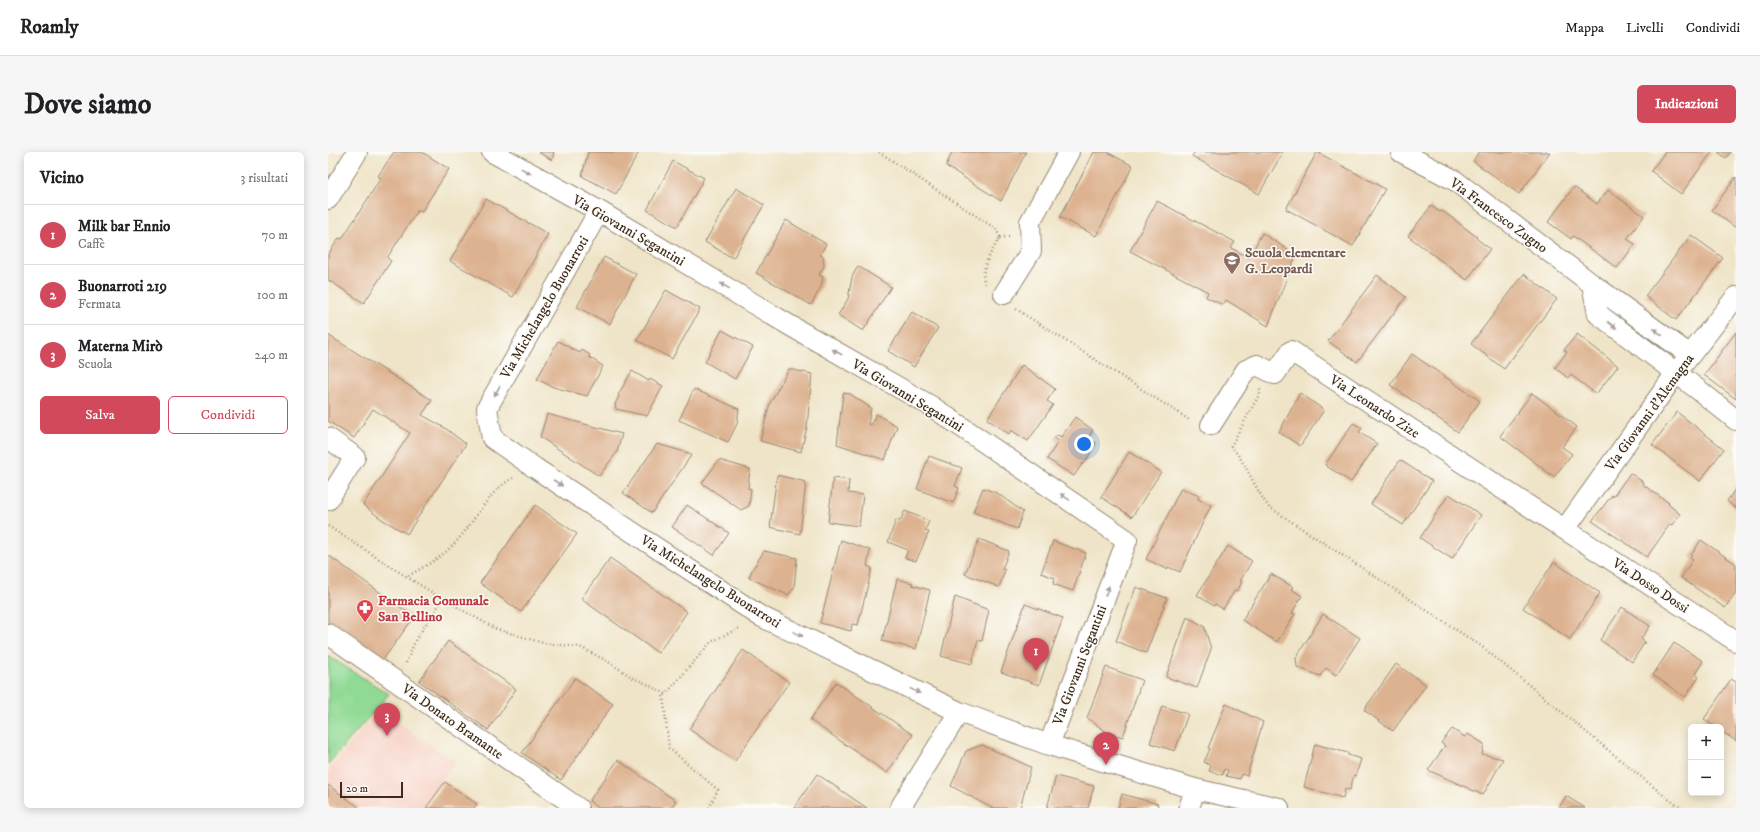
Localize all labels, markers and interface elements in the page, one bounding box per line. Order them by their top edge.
text: Roamly [20,16,79,39]
text: Mappa [1565,19,1604,37]
text: Livelli [1626,19,1664,37]
text: Condividi [1686,19,1740,37]
button: Indicazioni [1637,85,1736,123]
text: Dove siamo [24,87,151,122]
text: Vicino [40,167,84,189]
one-way arrow [520,167,532,174]
text: 3 risultati [241,170,288,186]
street label: Via Francesco Zugno [1445,174,1551,257]
street label: Via Giovanni Segantini [568,191,688,271]
text: Milk bar Ennio [78,217,170,236]
text: 1 [51,227,55,243]
text: 70 m [262,227,288,243]
street label: Via Michelangelo Buonarroti [496,233,593,383]
text: Caffè [78,236,105,252]
place label: Scuola elementare G. Leopardi [1245,244,1346,278]
school or university icon: Scuola elementare G. Leopardi [1222,250,1242,275]
text: Buonarroti 219 [78,277,167,296]
one-way arrow [719,283,731,290]
text: 2 [50,287,56,303]
text: 100 m [257,287,288,303]
text: Fermata [78,296,121,312]
one-way arrow [1607,321,1617,329]
one-way arrow [1653,328,1663,336]
text: Materna Mirò [78,337,163,356]
text: 3 [51,347,55,363]
text: 240 m [255,347,288,363]
one-way arrow [831,349,843,356]
street label: Via Giovanni d'Alemagna [1601,350,1698,475]
street label: Via Giovanni Segantini [848,355,967,436]
text: Scuola [78,356,112,372]
street label: Via Leonardo Zize [1325,371,1423,443]
one-way arrow [494,385,500,397]
button: Salva [40,396,160,434]
button: Condividi [168,396,288,434]
your location [1074,434,1094,454]
one-way arrow [553,479,563,487]
one-way arrow [1059,493,1070,501]
street label: Via Michelangelo Buonarroti [636,531,784,633]
street label: Via Dosso Dossi [1608,554,1693,618]
one-way arrow [1105,584,1111,596]
place label: Farmacia Comunale San Bellino [378,592,489,626]
pharmacy icon: Farmacia Comunale San Bellino [355,598,375,623]
street label: Via Giovanni Segantini [1048,602,1111,729]
one-way arrow [792,631,804,637]
pin: 1 [1023,638,1049,671]
street label: Via Donato Bramante [397,679,507,764]
one-way arrow [909,688,921,694]
pin: 3 [374,703,400,736]
map controls [1688,724,1724,796]
button: + [1688,724,1724,760]
pin: 2 [1093,732,1119,765]
button: − [1688,760,1724,796]
scale bar [340,780,403,799]
text: 20 m [346,782,368,796]

